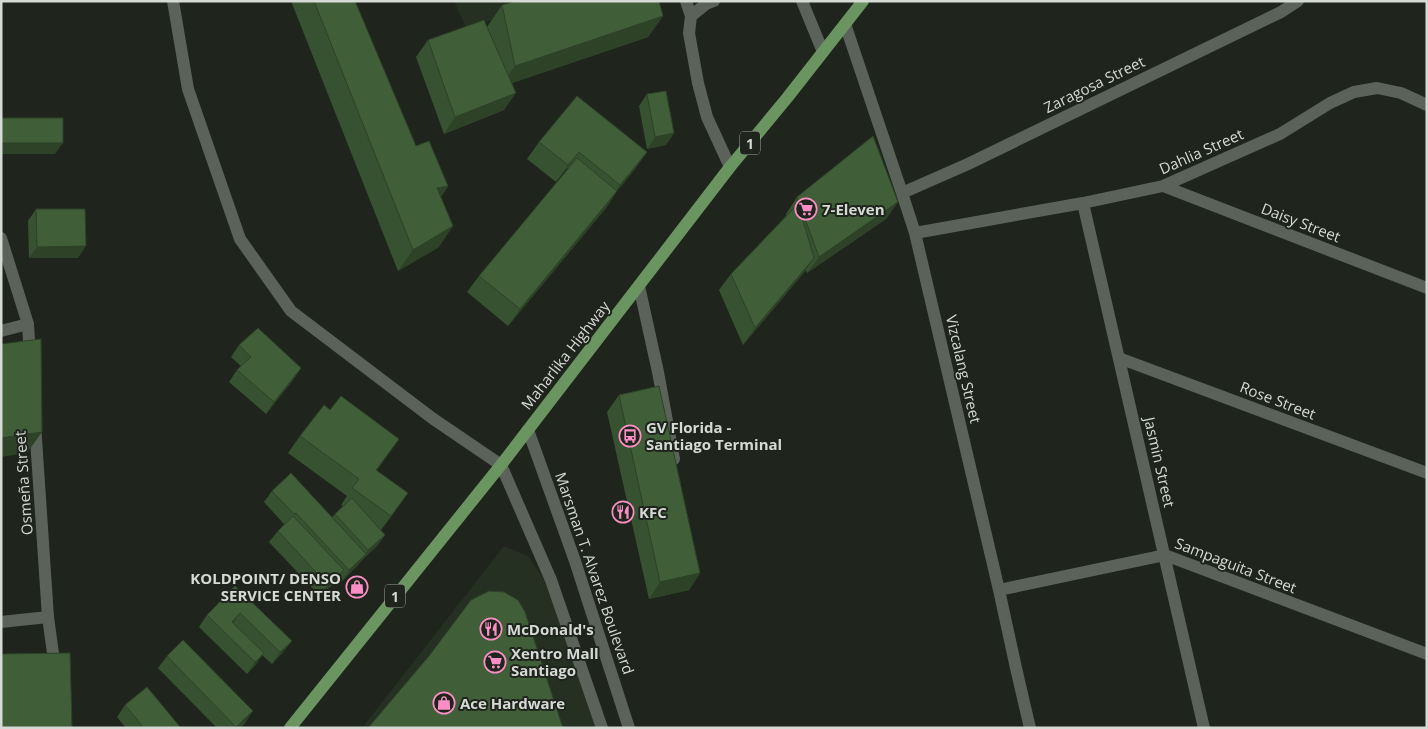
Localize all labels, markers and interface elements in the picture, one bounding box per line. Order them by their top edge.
street label: Zaragosa Street [1040,51,1148,117]
street label: Dahlia Street [1156,124,1246,178]
road number: 1 [740,132,760,154]
supermarket icon: 7-Eleven [794,197,818,221]
street label: Daisy Street [1258,198,1344,246]
place label: 7-Eleven [822,199,885,219]
street label: Maharlika Highway [516,296,614,413]
street label: Vizcalang Street [942,313,986,425]
street label: Rose Street [1237,376,1319,424]
street label: Jasmin Street [1139,413,1180,509]
place label: GV Florida - Santiago Terminal [646,417,782,454]
bus stop icon: GV Florida - Santiago Terminal [618,424,642,448]
street label: Osmeña Street [9,430,37,536]
street label: Marsman T. Alvarez Boulevard [551,469,639,677]
restaurant icon: KFC [611,500,635,524]
place label: KFC [639,502,667,522]
street label: Sampaguita Street [1172,533,1300,597]
place label: KOLDPOINT/ DENSO SERVICE CENTER [190,568,341,605]
shop icon: KOLDPOINT/ DENSO SERVICE CENTER [345,575,369,599]
road number: 1 [385,584,405,608]
restaurant icon: McDonald's [479,617,503,641]
place label: McDonald's [507,619,594,639]
place label: Xentro Mall Santiago [511,643,599,680]
supermarket icon: Xentro Mall Santiago [483,650,507,674]
shop icon: Ace Hardware [432,691,456,715]
place label: Ace Hardware [460,693,565,713]

